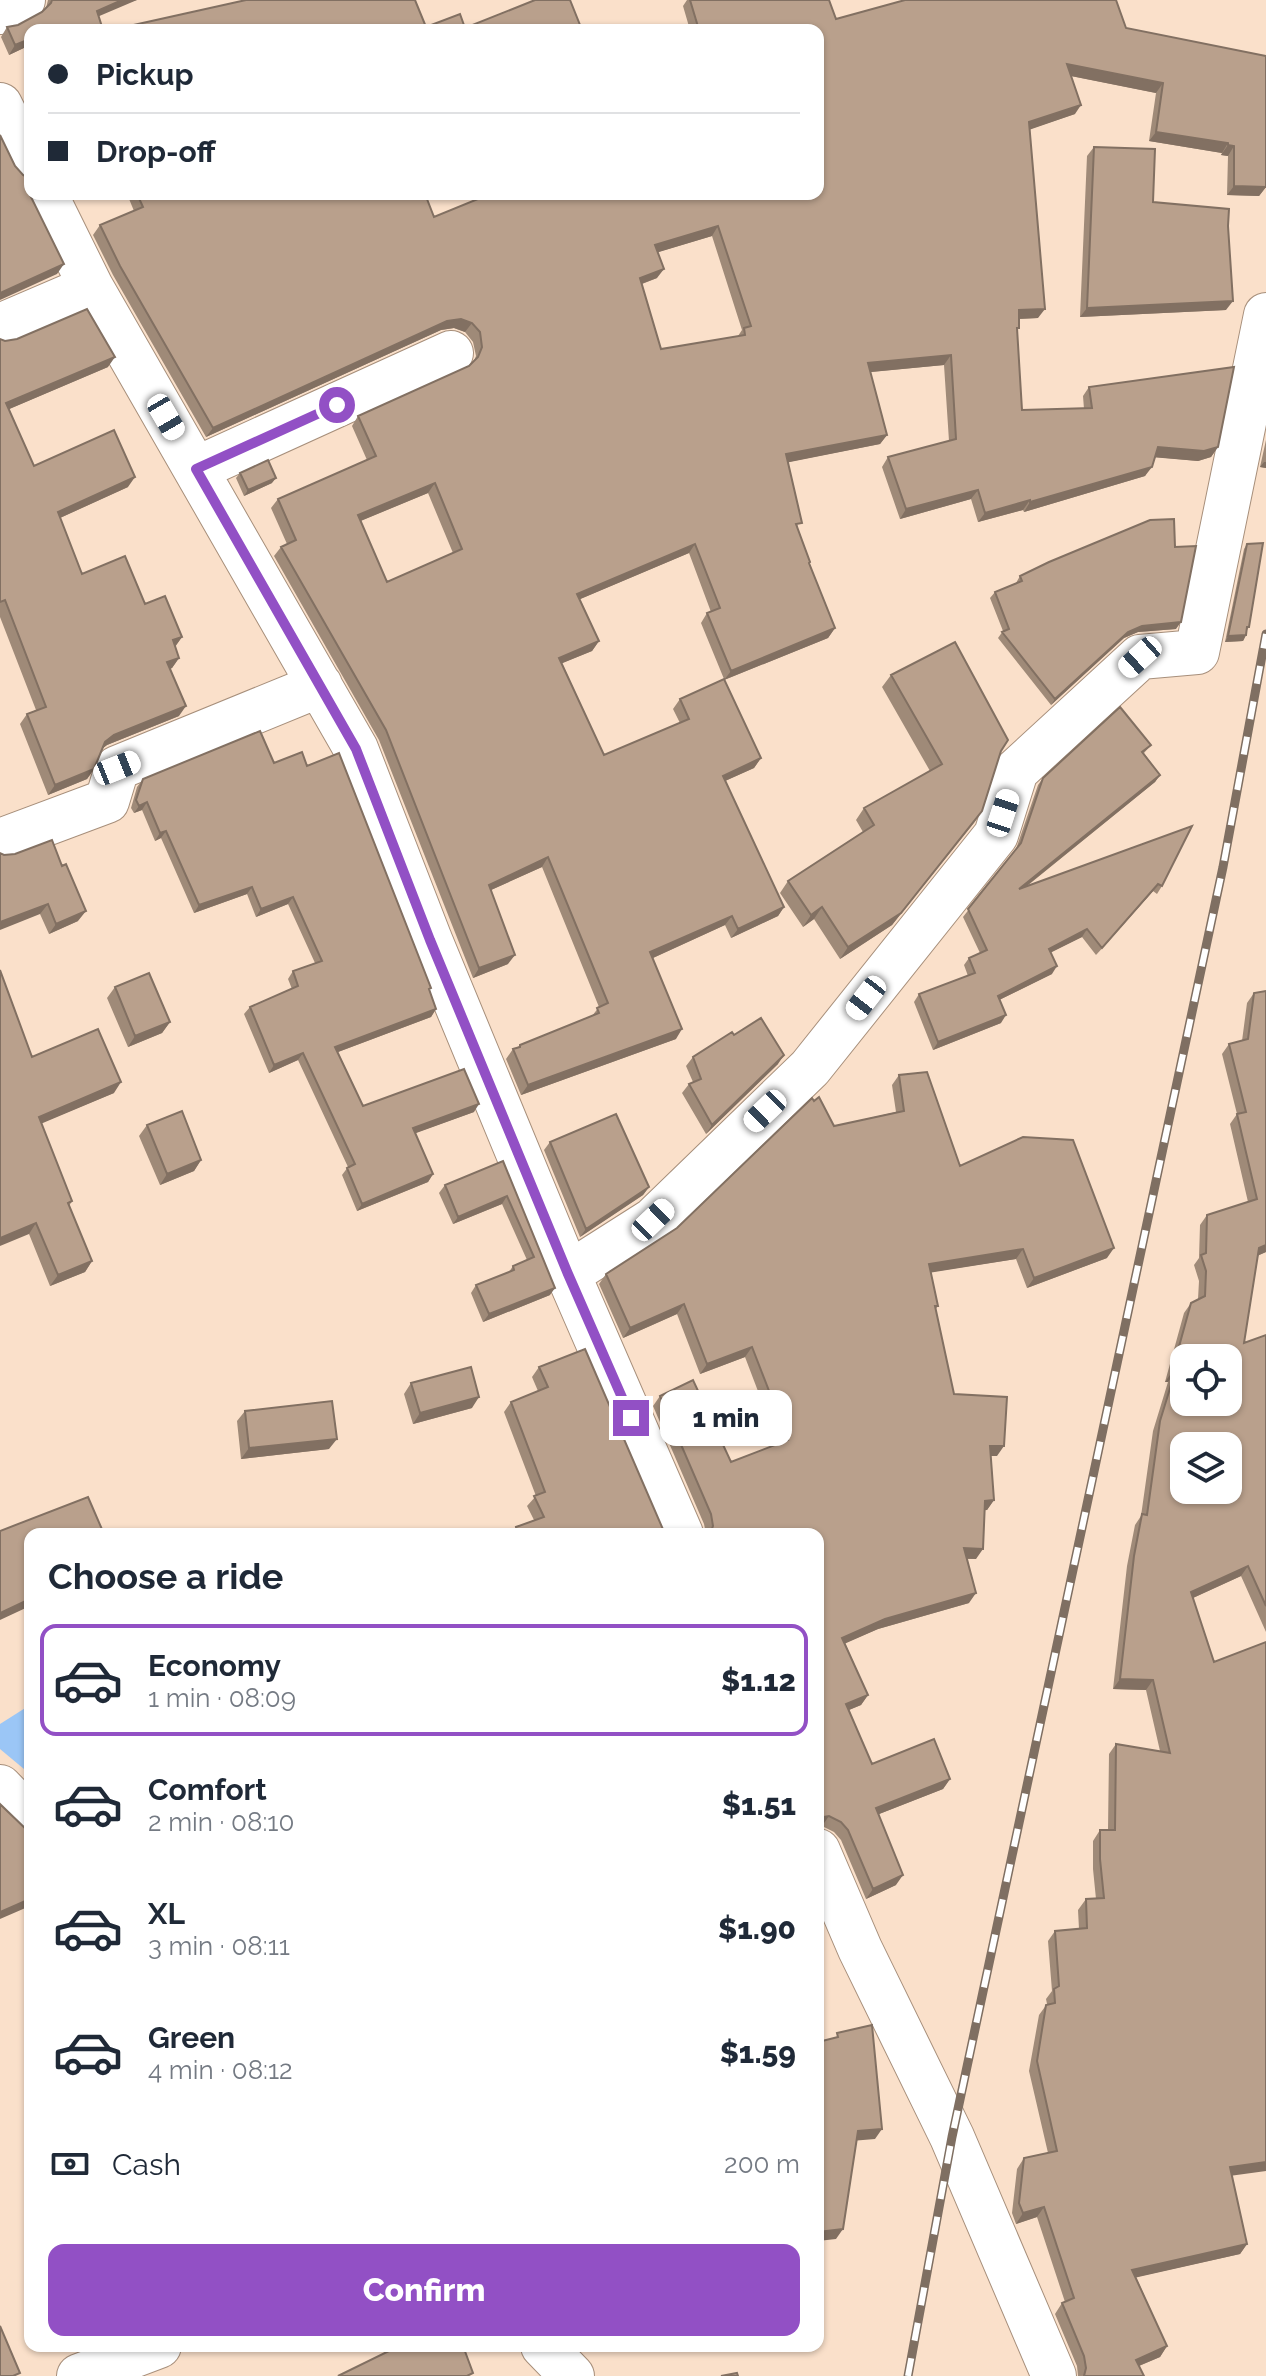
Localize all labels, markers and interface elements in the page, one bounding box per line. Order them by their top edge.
text: Pickup [96,57,194,92]
text: Drop-off [96,134,216,169]
route start [319,387,355,423]
car [144,390,188,444]
car [1114,632,1166,682]
car [90,748,144,788]
car [984,786,1022,840]
car [842,972,890,1024]
car [739,1086,791,1136]
car [627,1195,679,1245]
map controls [1170,1344,1242,1504]
button: locate [1170,1344,1242,1416]
callout: 1 min [659,1390,791,1446]
route end [613,1400,649,1436]
text: 1 min [693,1403,759,1433]
button: layers [1170,1432,1242,1504]
text: Choose a ride [48,1555,283,1597]
icon: car [52,1644,124,1716]
text: Economy [148,1648,281,1683]
text: $1.12 [721,1663,796,1698]
text: 1 min · 08:09 [148,1683,296,1713]
icon: car [52,1768,124,1840]
text: Comfort [148,1772,267,1807]
text: $1.51 [722,1787,796,1822]
text: 2 min · 08:10 [148,1807,294,1837]
icon: car [52,1892,124,1964]
text: XL [148,1896,185,1931]
text: $1.90 [718,1911,796,1946]
text: 3 min · 08:11 [148,1931,290,1961]
icon: car [52,2016,124,2088]
text: Green [148,2020,235,2055]
text: $1.59 [720,2035,796,2070]
text: 4 min · 08:12 [148,2055,293,2085]
icon: cash [48,2142,92,2186]
text: Cash [112,2147,181,2182]
text: 200 m [724,2149,800,2179]
button: Confirm [48,2244,800,2336]

